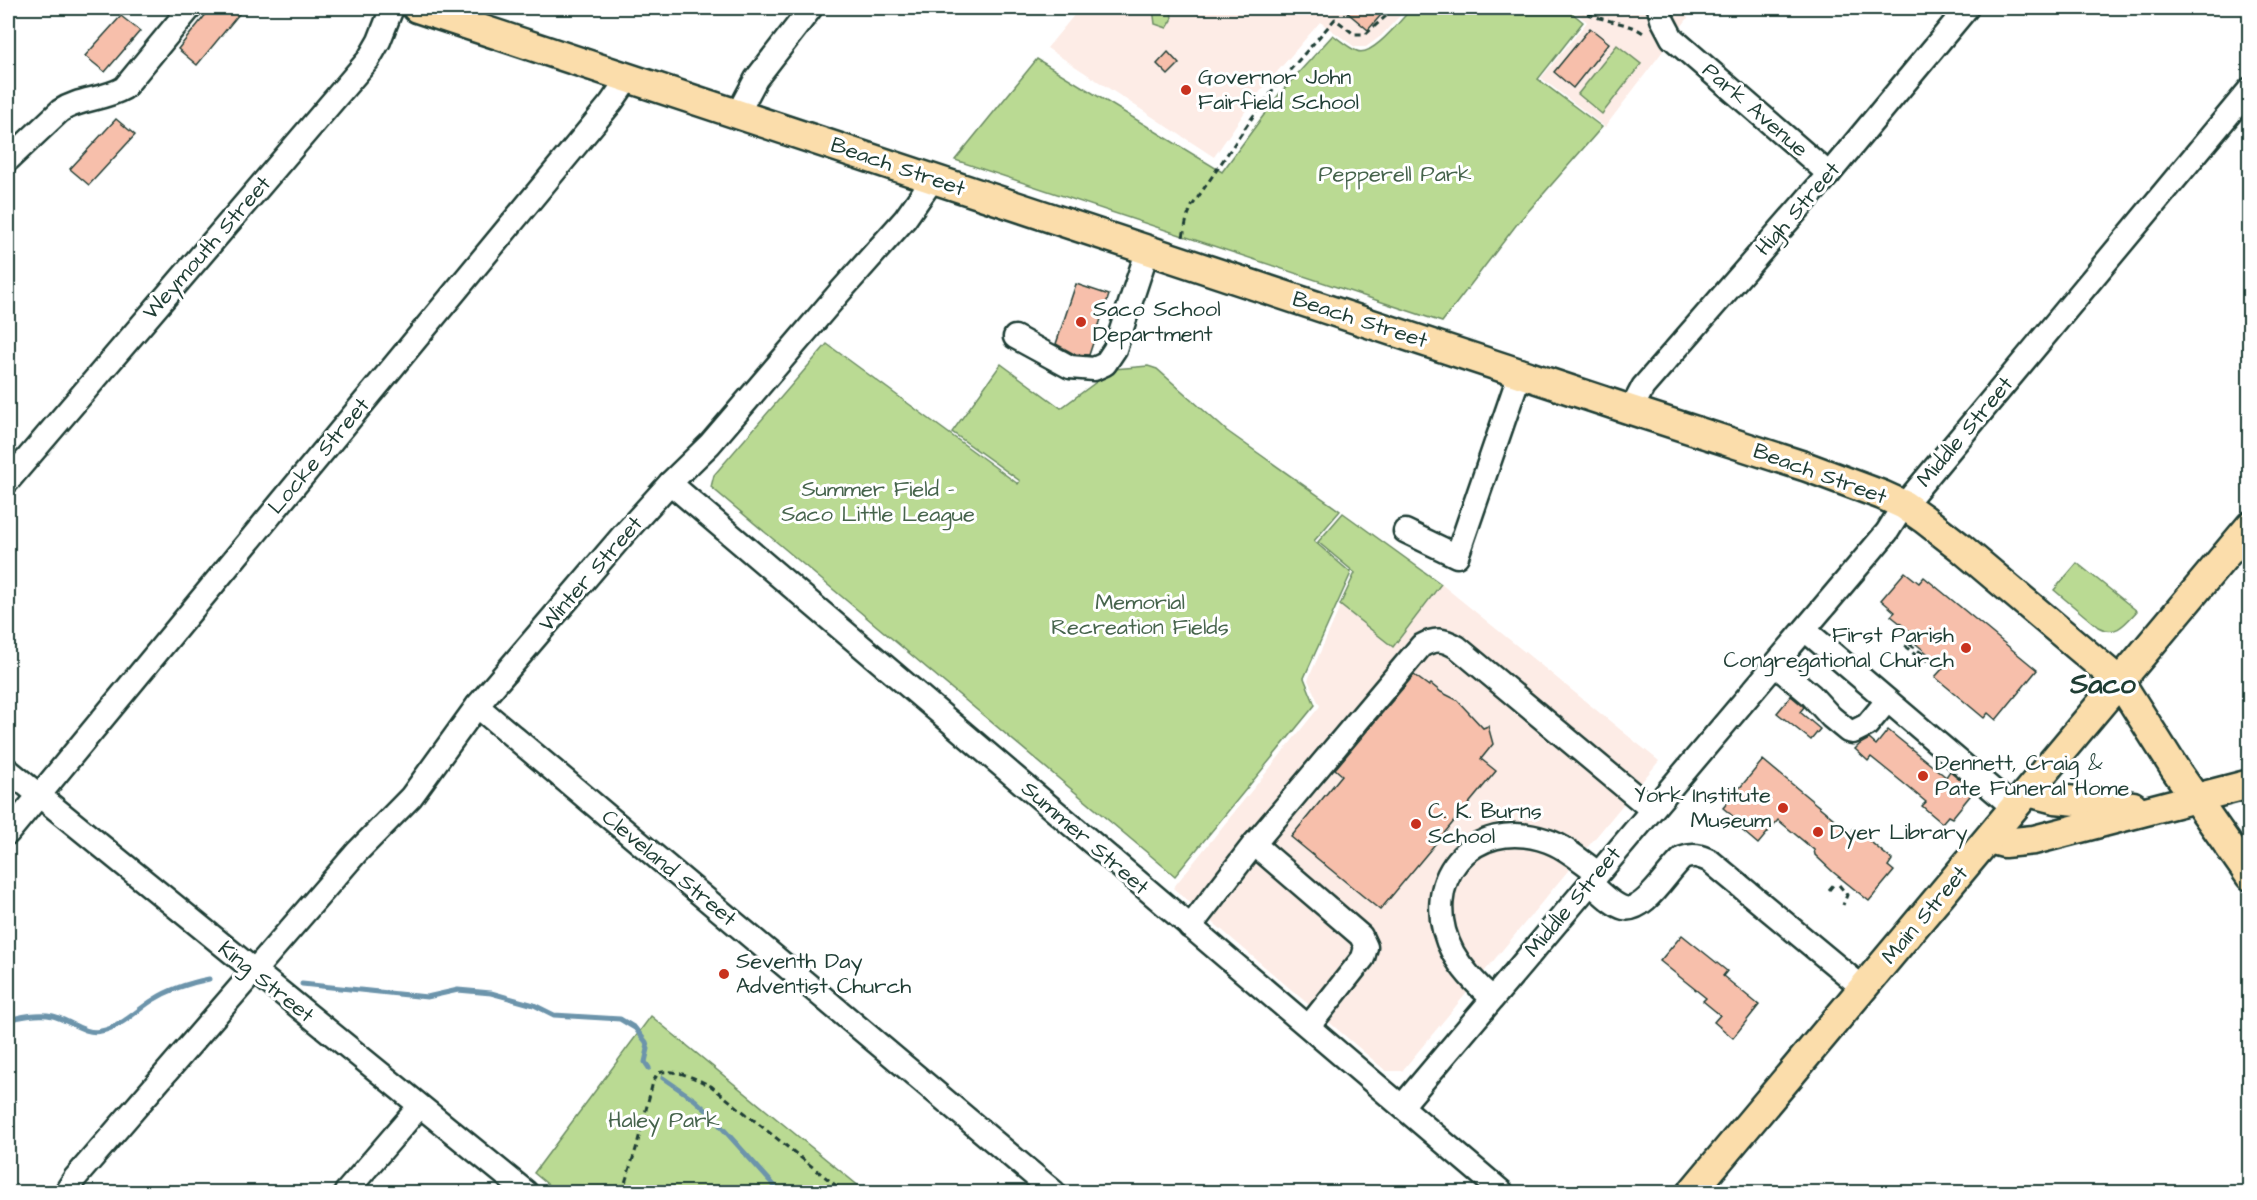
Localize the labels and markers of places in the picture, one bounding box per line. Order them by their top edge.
place label: Governor John Fairfield School [1198,62,1359,118]
marker: Governor John Fairfield School [1179,83,1193,97]
place label: Saco School Department [1093,294,1221,350]
marker: Saco School Department [1074,315,1088,329]
place label: First Parish Congregational Church [1723,620,1954,677]
marker: First Parish Congregational Church [1959,641,1973,655]
place label: Dennett, Craig & Pate Funeral Home [1935,748,2130,804]
marker: Dennett, Craig & Pate Funeral Home [1916,769,1930,783]
place label: York Institute Museum [1634,780,1771,836]
place label: C. K. Burns School [1428,796,1542,852]
marker: York Institute Museum [1776,801,1790,815]
marker: C. K. Burns School [1409,817,1423,831]
place label: Dyer Library [1830,817,1968,849]
marker: Dyer Library [1811,825,1825,839]
place label: Seventh Day Adventist Church [736,946,911,1002]
marker: Seventh Day Adventist Church [717,967,731,981]

